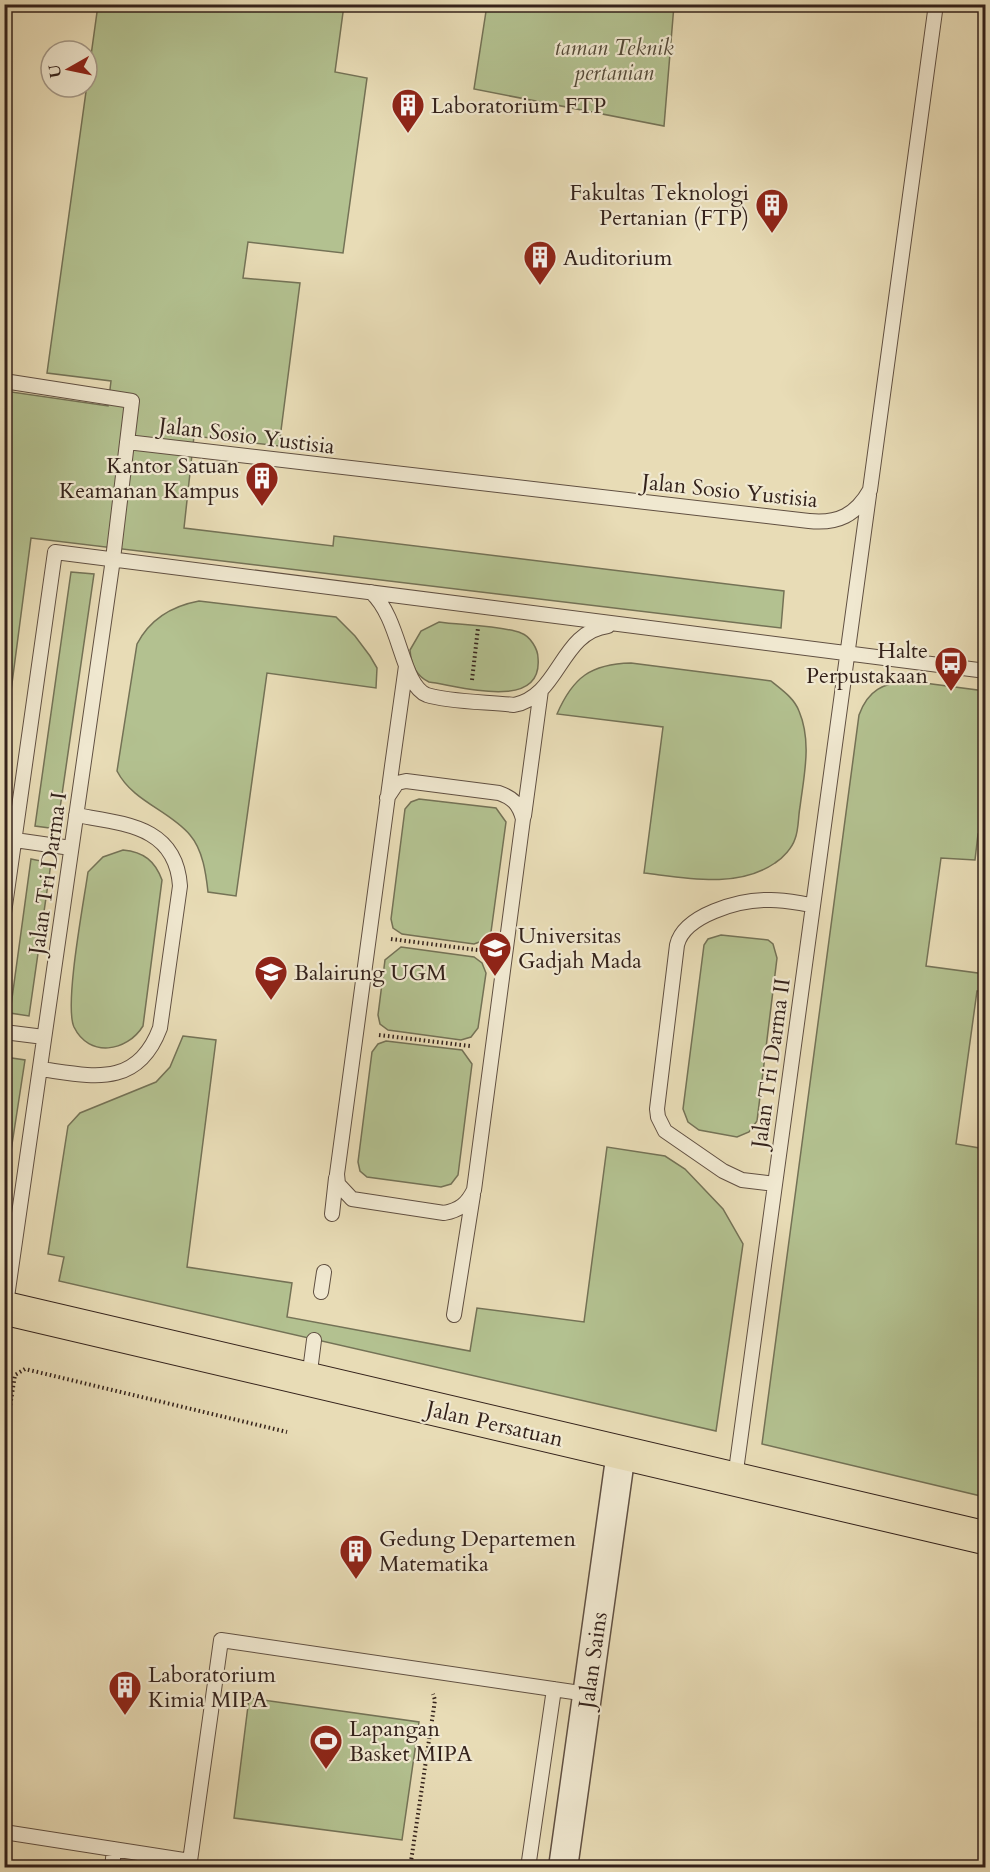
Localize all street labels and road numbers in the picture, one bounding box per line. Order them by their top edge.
street label: Jalan Sosio Yustisia [154,410,337,462]
street label: Jalan Sosio Yustisia [637,467,820,515]
street label: Jalan Tri Darma I [21,790,74,959]
street label: Jalan Tri Darma II [744,976,798,1153]
street label: Jalan Persatuan [421,1393,567,1454]
street label: Jalan Sains [571,1610,615,1713]

